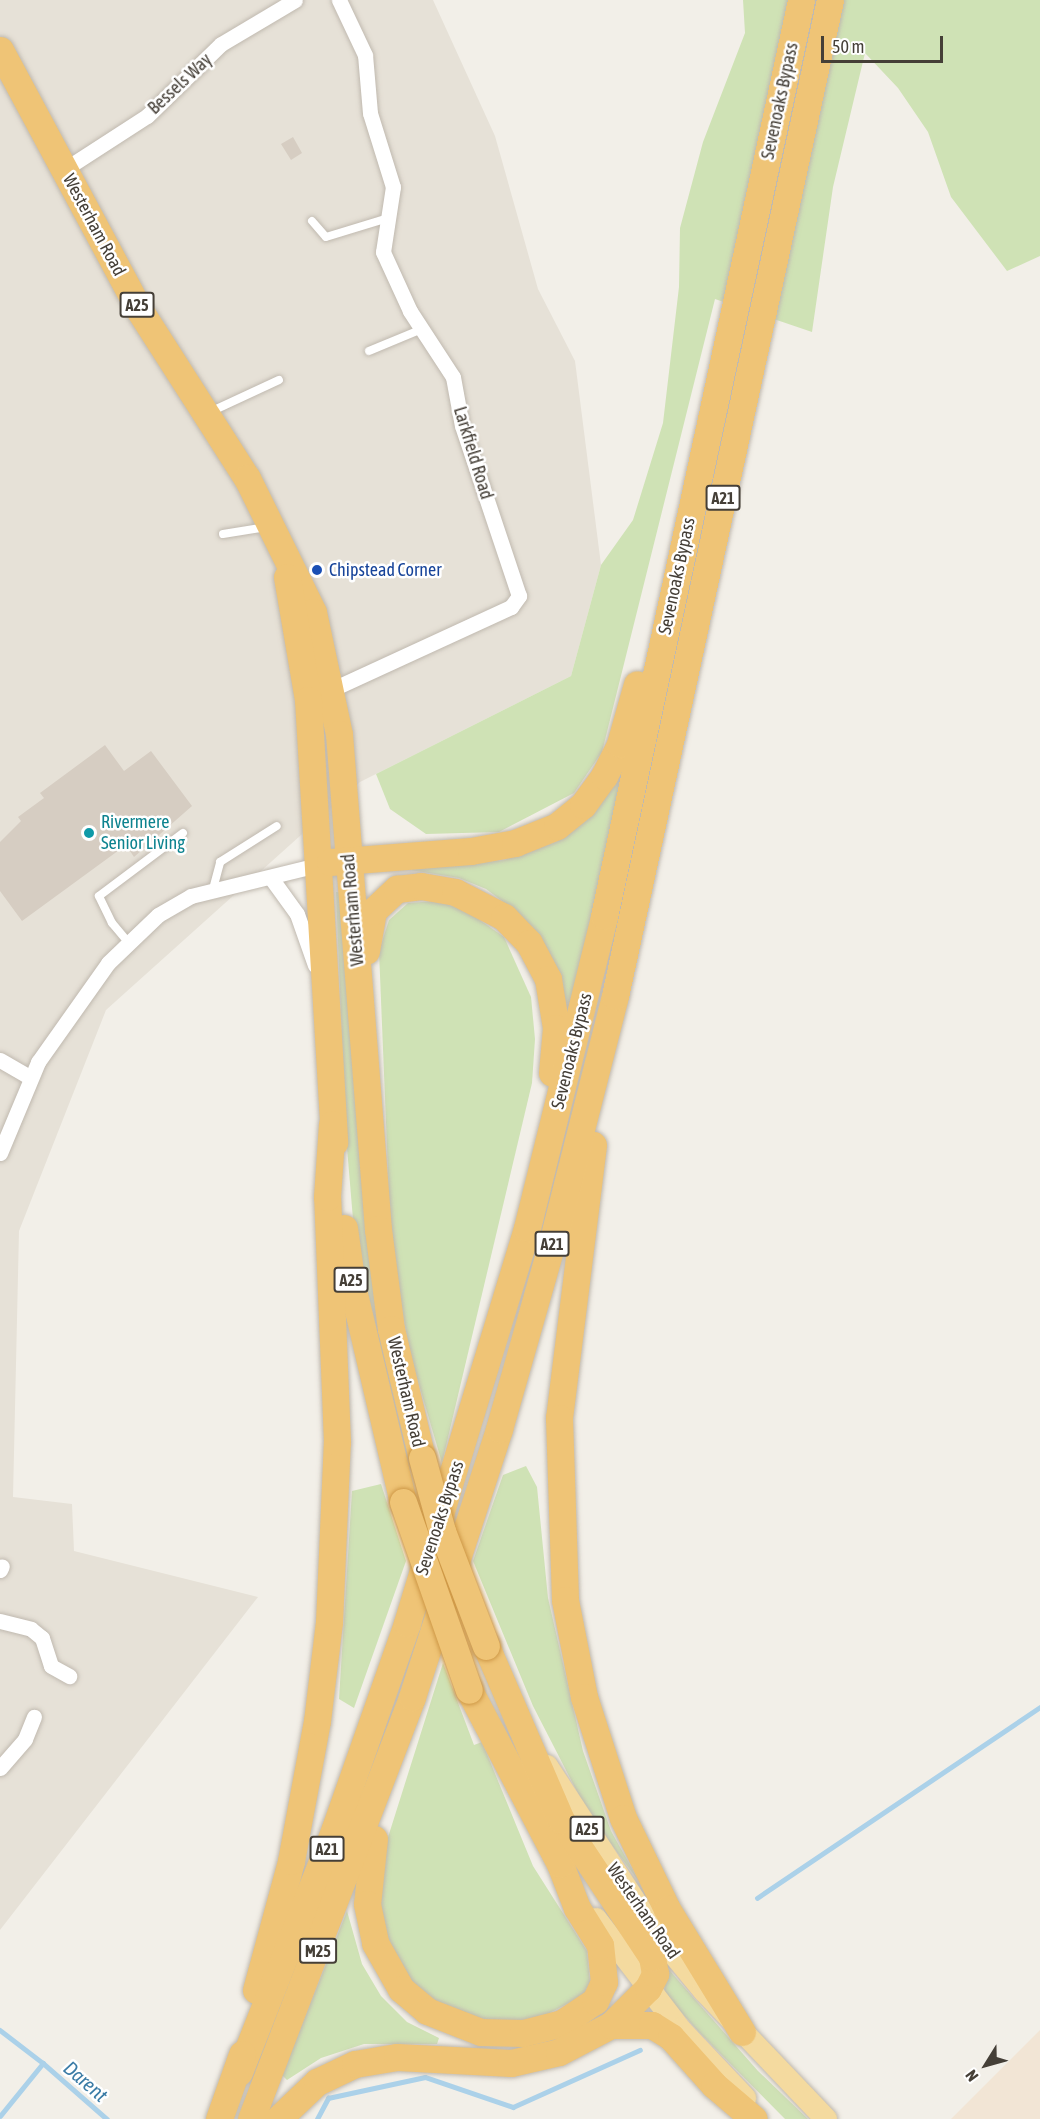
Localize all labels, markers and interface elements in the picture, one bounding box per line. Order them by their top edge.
scale bar [824,24,946,62]
text: 50 m [832,36,864,57]
street label: Sevenoaks Bypass [757,41,803,161]
street label: Bessels Way [144,49,216,119]
street label: Westerham Road [58,170,130,280]
road number: A25 [119,292,155,318]
street label: Larkfield Road [449,404,497,502]
road number: A21 [705,485,741,511]
street label: Sevenoaks Bypass [654,516,700,636]
place label: Chipstead Corner [329,559,441,581]
marker: Chipstead Corner [310,563,324,577]
place label: Rivermere Senior Living [101,812,185,854]
marker: Rivermere Senior Living [82,826,96,840]
street label: Westerham Road [337,853,369,967]
street label: Sevenoaks Bypass [547,991,597,1111]
road number: A21 [534,1231,570,1257]
road number: A25 [333,1267,369,1293]
street label: Westerham Road [383,1335,429,1449]
street label: Sevenoaks Bypass [411,1458,469,1578]
road number: A25 [569,1816,605,1842]
road number: A21 [309,1836,345,1862]
street label: Westerham Road [602,1859,684,1963]
road number: M25 [298,1938,338,1964]
north arrow [956,2035,1016,2095]
water label: Darent [59,2055,113,2107]
text: N [962,2067,982,2085]

